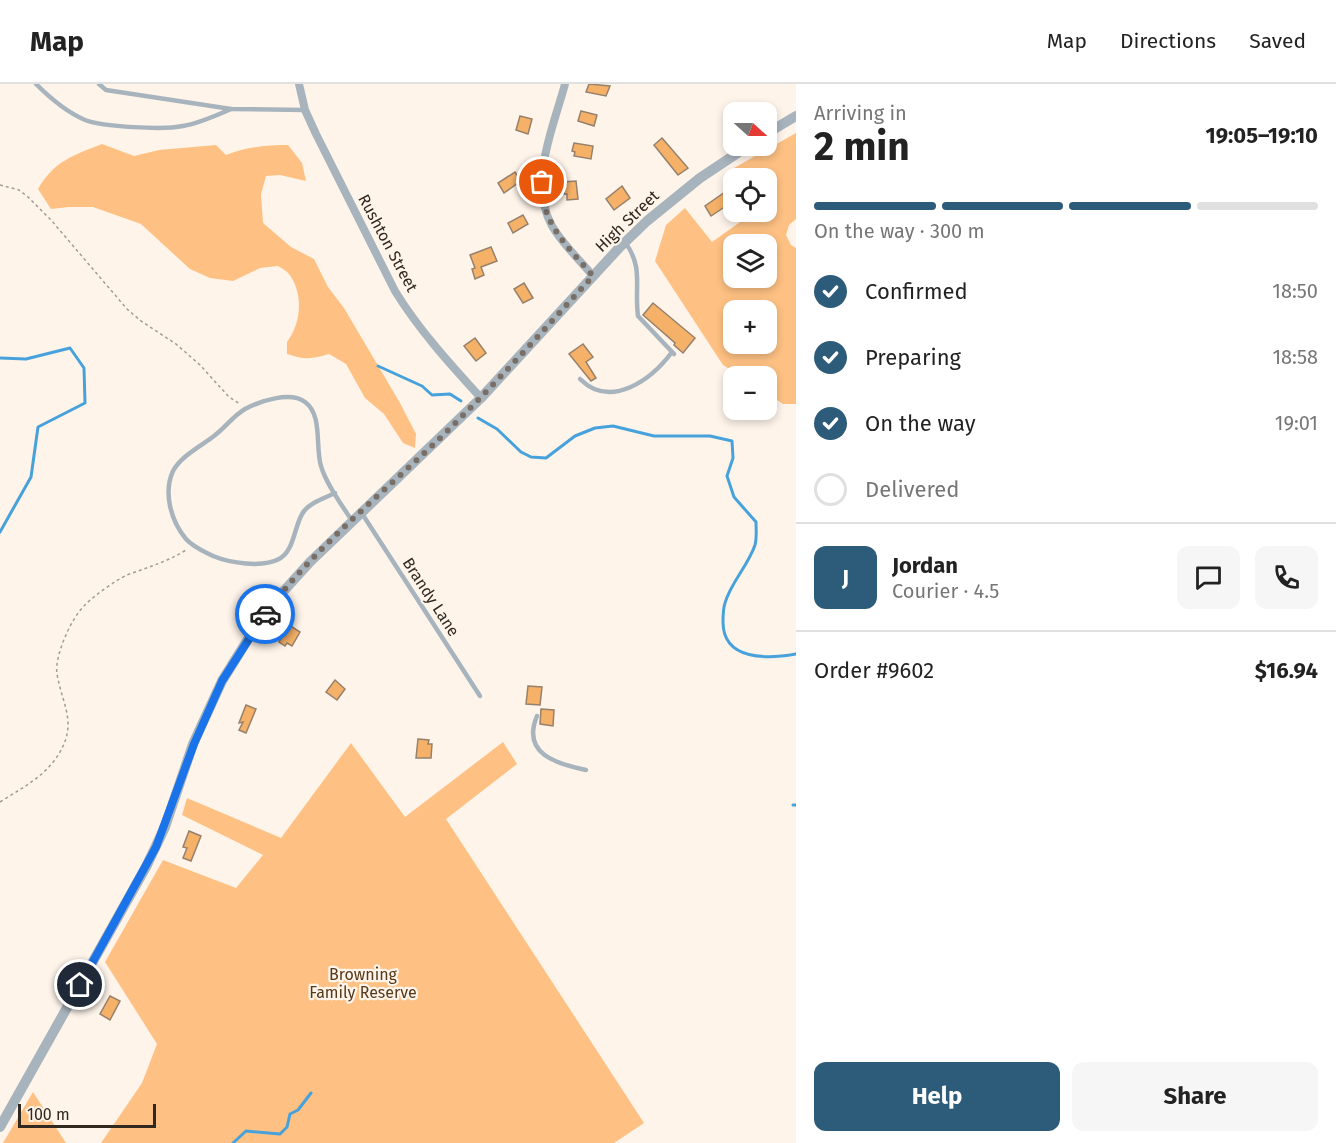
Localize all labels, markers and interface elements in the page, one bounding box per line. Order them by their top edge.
text: Map [30,25,84,58]
text: Map [1047,28,1087,54]
text: Directions [1120,28,1216,54]
text: Saved [1249,28,1306,54]
text: Arriving in [814,101,907,125]
north arrow [723,102,777,156]
map controls [723,102,777,420]
text: 19:05–19:10 [1205,122,1318,149]
text: 2 min [814,124,910,170]
pin [516,156,567,207]
icon: bag [525,165,558,198]
button: locate [723,168,777,222]
street label: High Street [591,186,663,256]
street label: Rushton Street [354,191,422,295]
text: On the way · 300 m [814,219,985,243]
button: layers [723,234,777,288]
icon: check [814,275,847,308]
text: Confirmed [865,278,968,305]
text: 18:50 [1272,279,1318,303]
button: + [723,300,777,354]
icon: check [814,341,847,374]
text: Preparing [865,344,961,371]
text: 18:58 [1272,345,1318,369]
button: − [723,366,777,420]
icon: check [814,407,847,440]
text: On the way [865,410,976,437]
text: 19:01 [1275,411,1318,435]
text: Delivered [865,476,960,503]
button: chat [1177,546,1240,609]
button: phone [1255,546,1318,609]
text: Jordan [892,552,958,579]
street label: Brandy Lane [399,554,463,640]
text: J [842,564,849,591]
text: Courier · 4.5 [892,579,999,603]
courier [235,584,295,644]
icon: car [249,598,282,631]
text: Order #9602 [814,657,934,684]
text: $16.94 [1255,657,1318,684]
pin [54,959,105,1010]
park label: Browning Family Reserve [309,965,417,1002]
icon: home [63,968,96,1001]
button: Help [814,1062,1060,1131]
button: Share [1072,1062,1318,1131]
scale bar [18,1101,156,1128]
text: 100 m [27,1105,70,1124]

